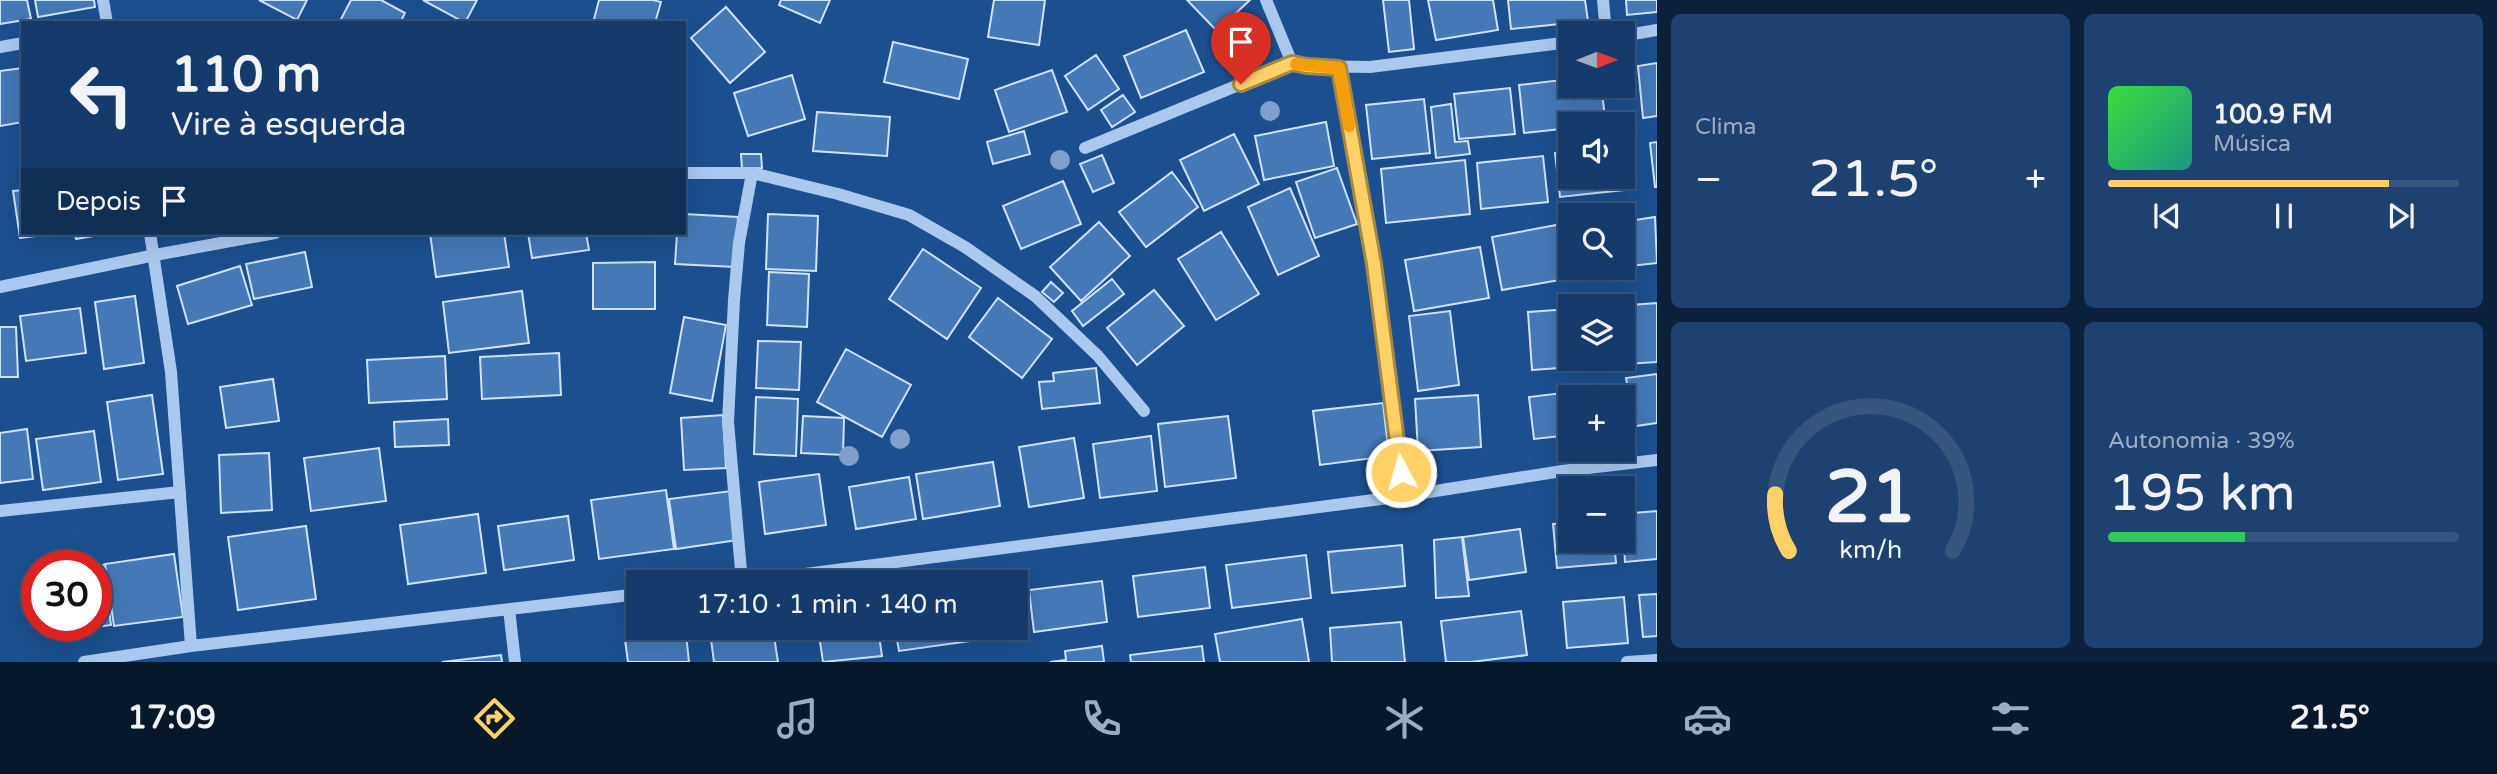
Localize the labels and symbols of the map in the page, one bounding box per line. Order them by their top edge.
pin [1211,12.0,1271,84]
north arrow [1558,21,1634,98]
position arrow [1364,435,1438,509]
speed limit sign: 30 [21,550,112,641]

